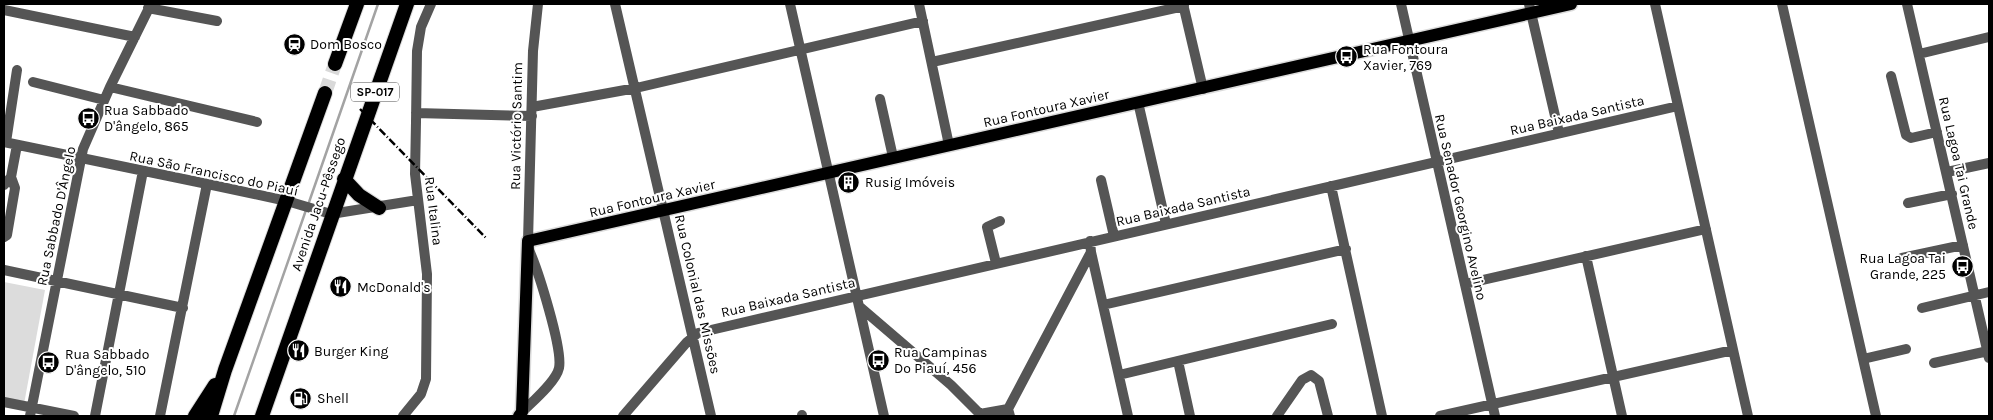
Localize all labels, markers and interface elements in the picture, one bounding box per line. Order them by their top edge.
station icon: Dom Bosco [282,32,306,56]
place label: Dom Bosco [310,36,382,53]
place label: Rua Fontoura Xavier, 769 [1363,41,1448,74]
bus stop icon: Rua Fontoura Xavier, 769 [1335,45,1359,69]
street label: Rua Victório Santim [507,62,526,190]
road number: SP-017 [351,82,399,101]
street label: Rua Fontoura Xavier [981,86,1112,131]
street label: Rua Baixada Santista [1508,92,1646,139]
street label: Rua Lagoa Tai Grande [1935,95,1982,231]
place label: Rua Sabbado D'ângelo, 865 [104,102,189,135]
bus stop icon: Rua Sabbado D'ângelo, 865 [76,106,100,130]
street label: Rua Senador Georgino Avelino [1431,112,1490,302]
street label: Avenida Jacu-Pêssego [288,135,349,273]
street label: Rua Sabbado D'Ângelo [33,145,80,287]
street label: Rua São Francisco do Piauí [128,147,301,200]
building icon: Rusig Imóveis [837,170,861,194]
place label: Rusig Imóveis [865,174,955,191]
street label: Rua Italina [421,176,446,246]
street label: Rua Fontoura Xavier [587,176,718,221]
street label: Rua Baixada Santista [1114,183,1252,230]
street label: Rua Colonial das Missões [671,213,724,375]
place label: Rua Lagoa Tai Grande, 225 [1859,250,1946,283]
bus stop icon: Rua Lagoa Tai Grande, 225 [1950,254,1974,278]
street label: Rua Baixada Santista [719,274,857,321]
restaurant icon: McDonald's [329,275,353,299]
place label: McDonald's [357,279,431,296]
restaurant icon: Burger King [286,339,310,363]
place label: Burger King [314,343,389,360]
place label: Rua Campinas Do Piauí, 456 [894,344,987,377]
place label: Rua Sabbado D'ângelo, 510 [65,346,150,379]
bus stop icon: Rua Campinas Do Piauí, 456 [866,348,890,372]
bus stop icon: Rua Sabbado D'ângelo, 510 [37,350,61,374]
fuel station icon: Shell [289,386,313,410]
place label: Shell [317,390,349,407]

